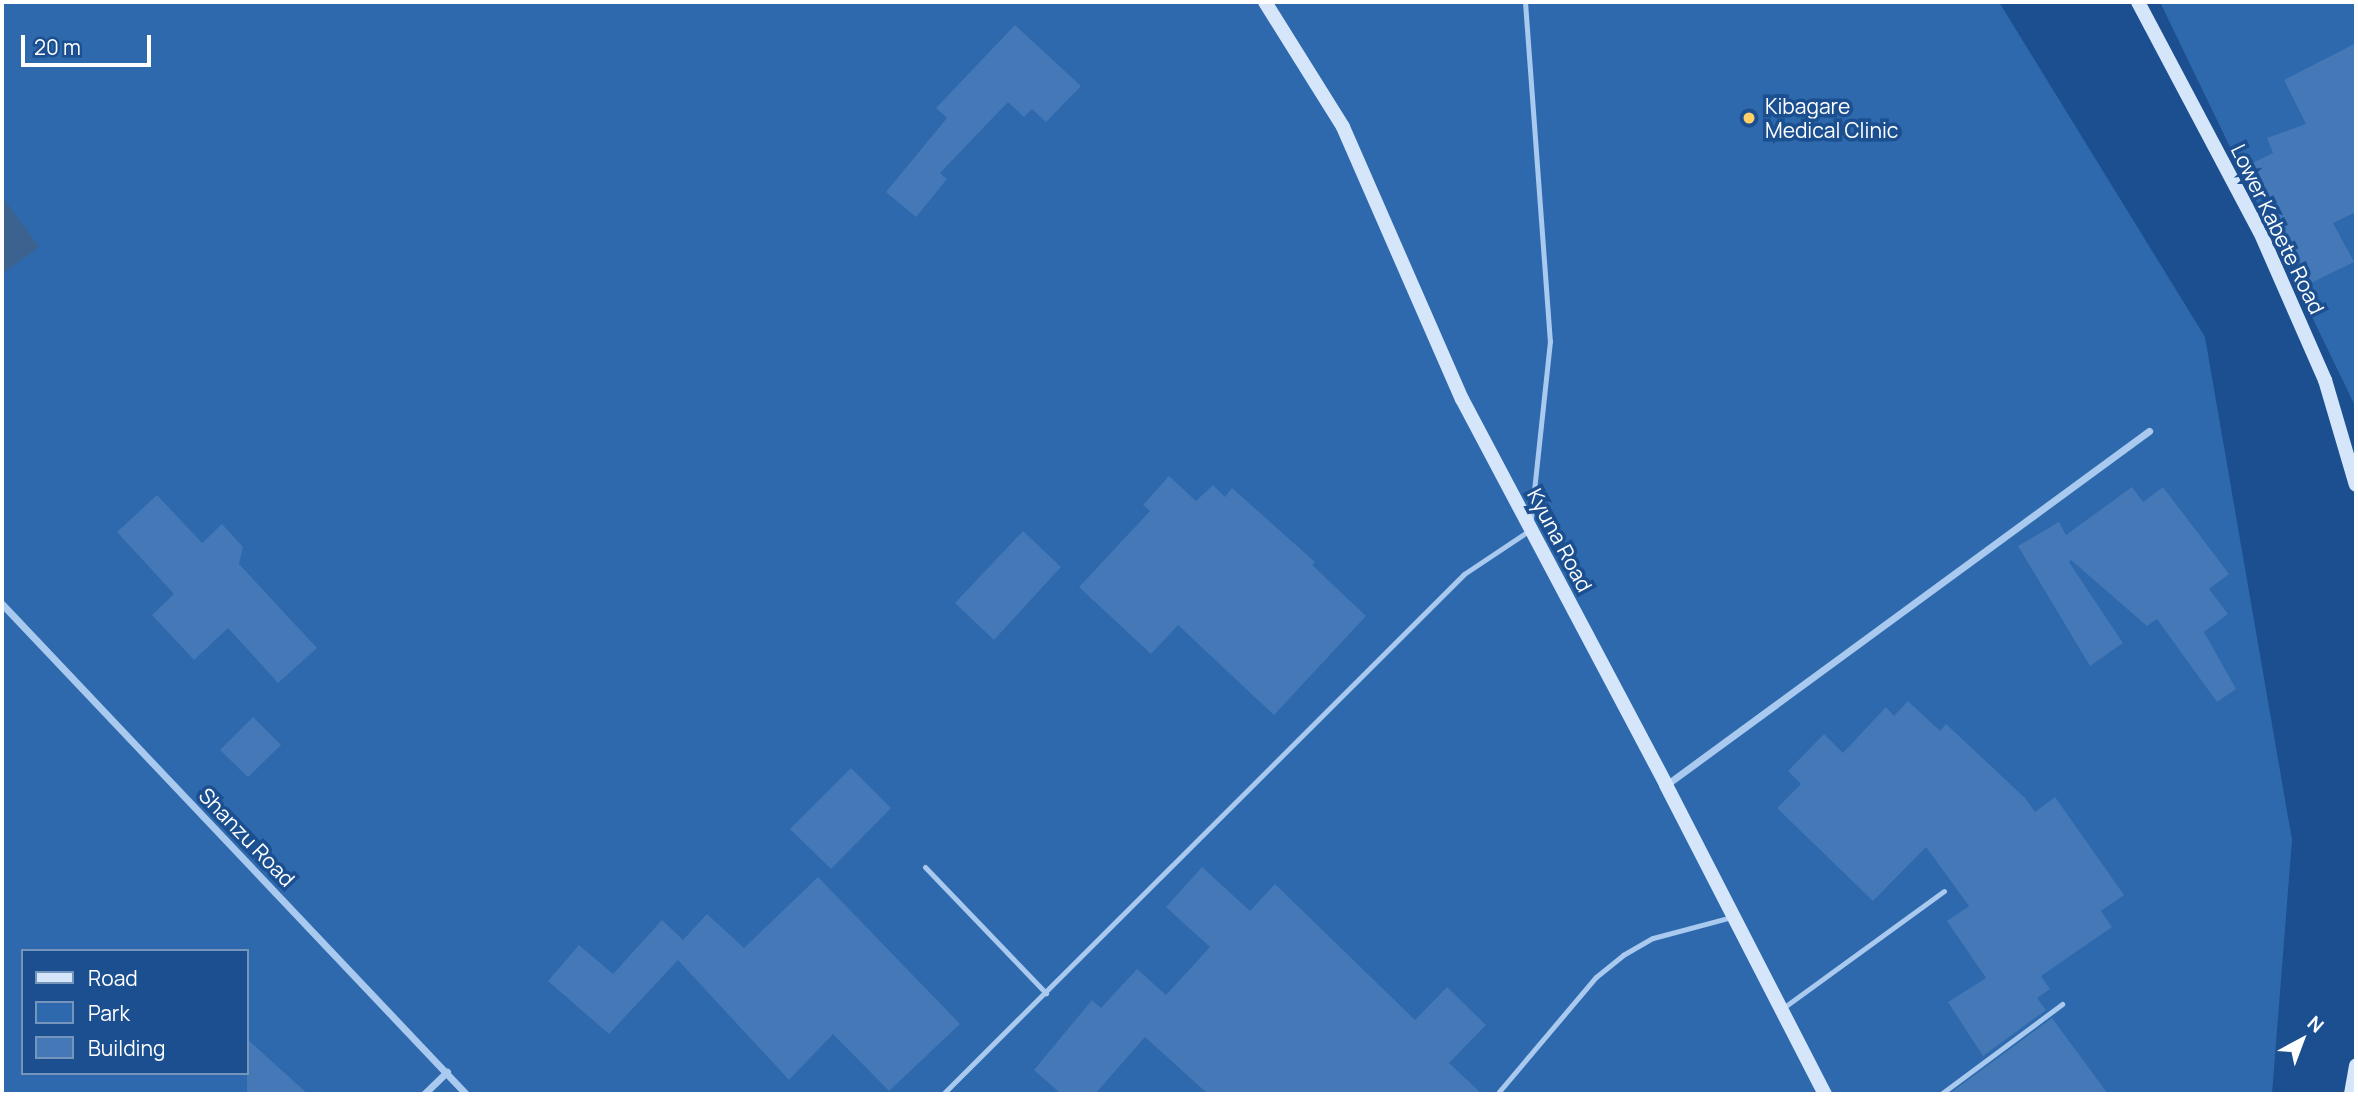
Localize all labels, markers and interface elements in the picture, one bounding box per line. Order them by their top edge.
scale bar [24,21,154,65]
text: 20 m [34,33,81,61]
place label: Kibagare Medical Clinic [1765,93,1898,143]
marker: Kibagare Medical Clinic [1739,108,1759,128]
street label: Lower Kabete Road [2226,140,2330,318]
street label: Kyuna Road [1522,484,1598,596]
street label: Shanzu Road [194,783,300,891]
legend [21,949,248,1075]
text: Road [88,964,138,992]
text: Park [88,999,130,1027]
north arrow [2267,1005,2337,1075]
text: N [2302,1010,2329,1038]
text: Building [88,1034,165,1062]

